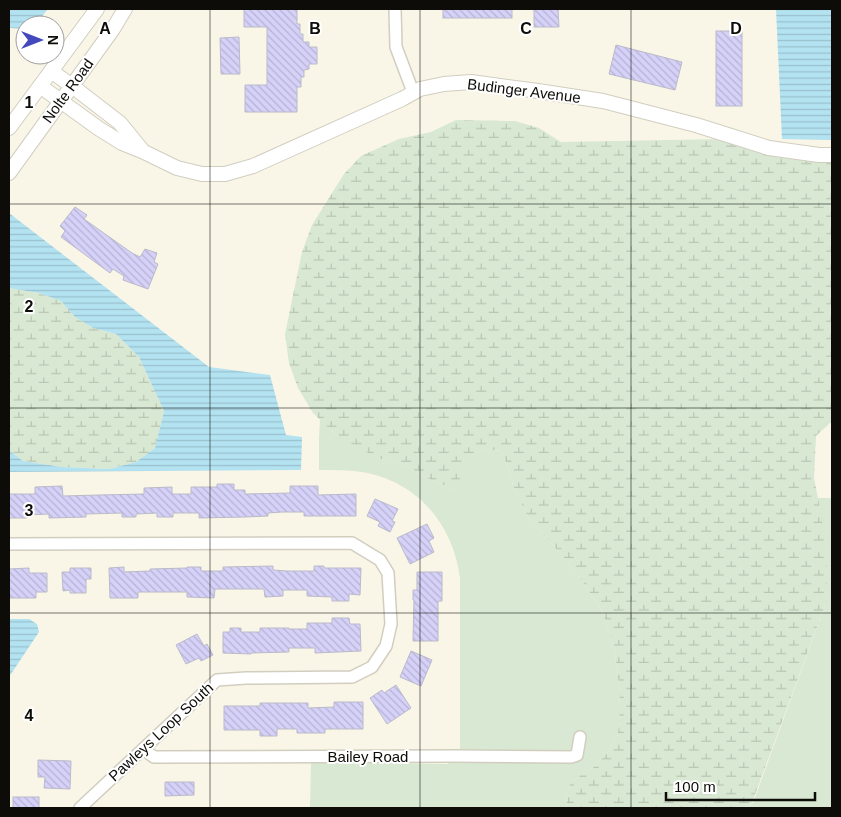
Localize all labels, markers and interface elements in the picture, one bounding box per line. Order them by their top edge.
north arrow [15,15,65,65]
text: A [99,20,111,37]
text: B [309,20,321,37]
text: C [520,20,532,37]
text: D [730,20,742,37]
text: N [45,35,61,45]
street label: Nolte Road [39,55,97,126]
street label: Budinger Avenue [466,75,582,106]
text: 1 [25,94,34,111]
text: 2 [25,298,34,315]
text: 3 [25,502,34,519]
street label: Pawleys Loop South [105,679,216,784]
text: 4 [25,707,34,724]
street label: Bailey Road [328,748,408,765]
scale bar [666,770,815,802]
text: 100 m [674,778,716,795]

